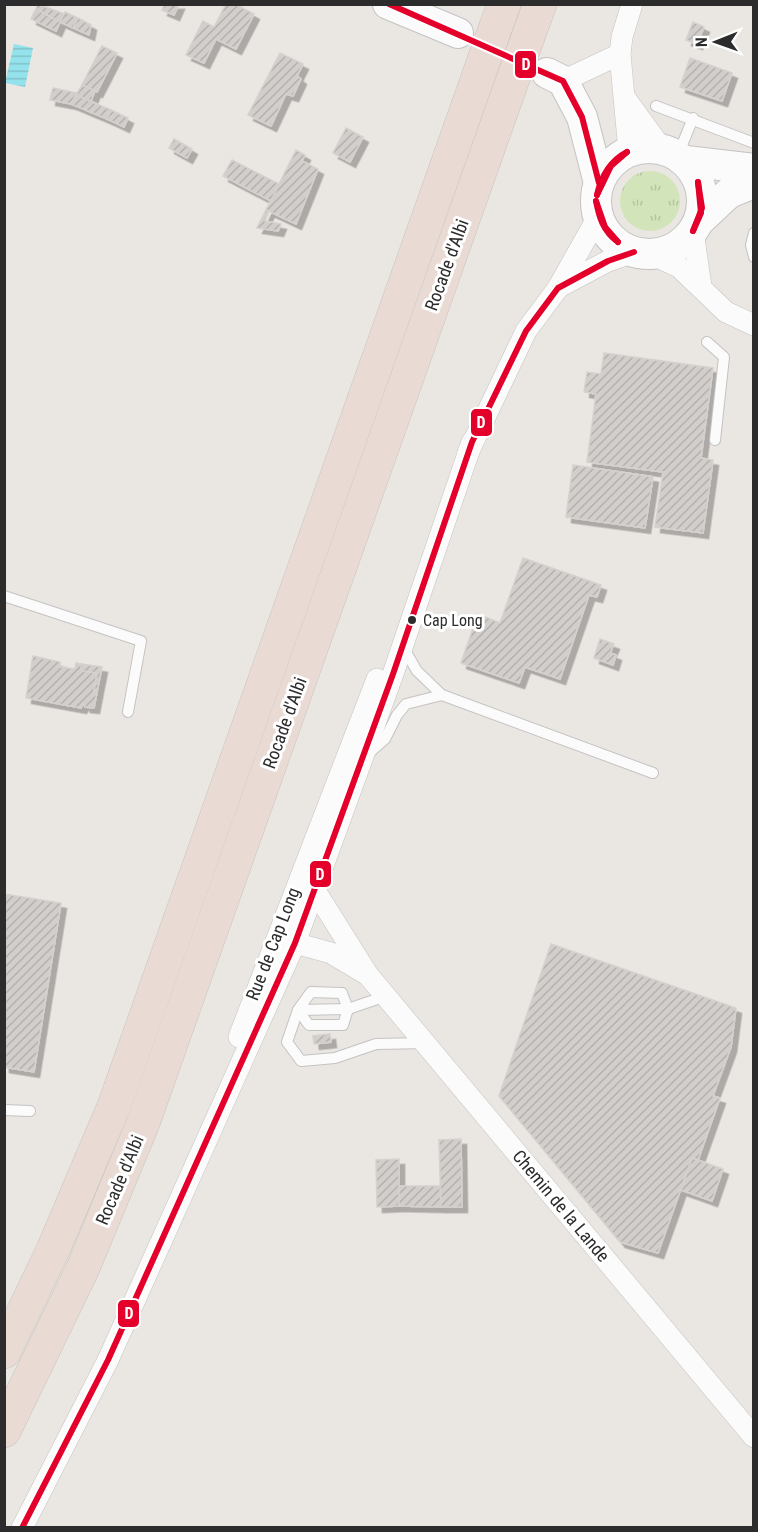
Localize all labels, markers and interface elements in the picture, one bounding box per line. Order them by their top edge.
north arrow [686,12,746,72]
text: N [692,37,711,47]
line badge: D [514,50,537,79]
text: D [521,55,531,74]
street label: Rocade d'Albi [420,216,473,313]
line badge: D [470,408,493,437]
text: D [476,413,486,432]
place label: Cap Long [423,611,483,630]
marker: Cap Long [406,614,418,626]
street label: Rocade d'Albi [258,674,311,771]
line badge: D [309,860,332,888]
text: D [315,865,325,884]
street label: Rue de Cap Long [241,884,304,1003]
street label: Rocade d'Albi [91,1132,148,1228]
street label: Chemin de la Lande [508,1145,614,1266]
line badge: D [117,1299,140,1328]
text: D [124,1304,134,1323]

